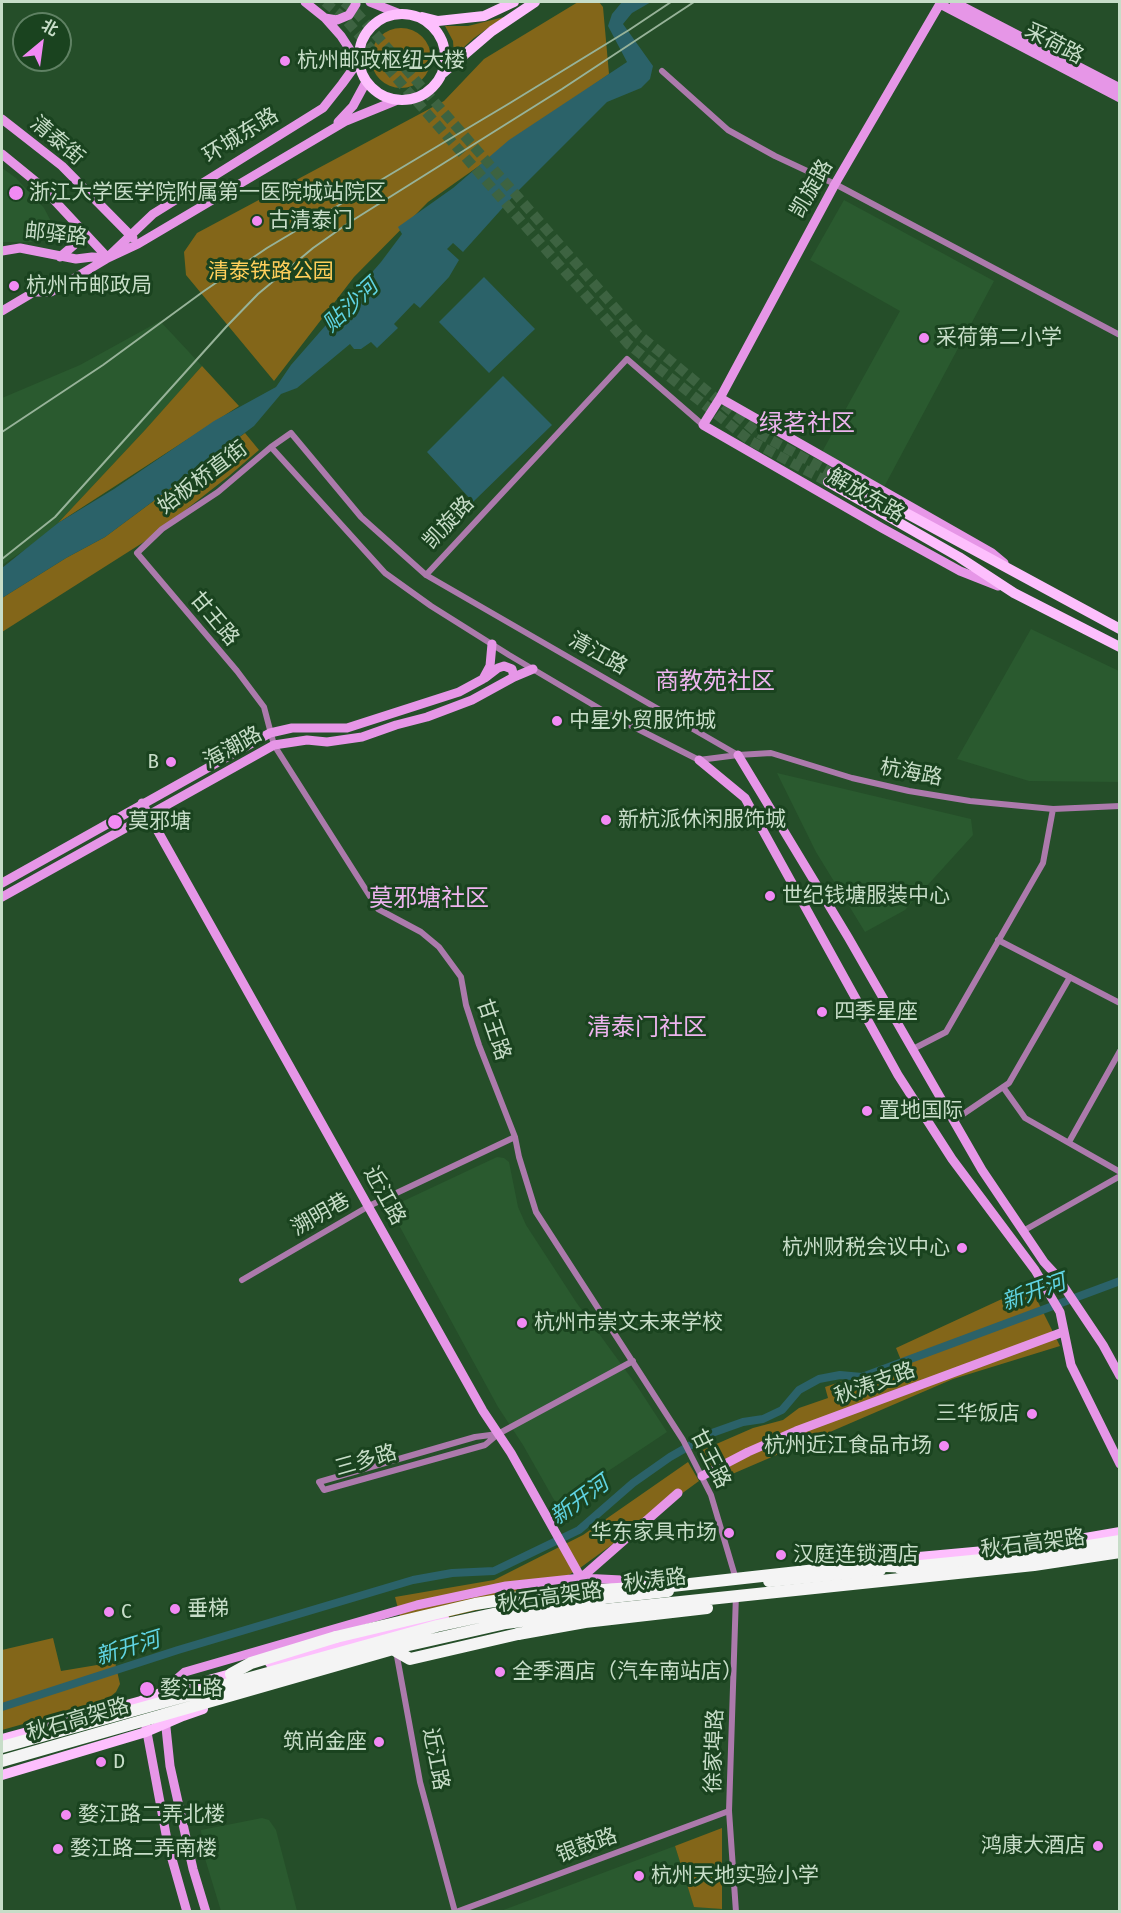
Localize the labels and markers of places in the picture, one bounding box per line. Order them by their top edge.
place label: 杭州邮政枢纽大楼 [297,48,465,74]
marker: 杭州邮政枢纽大楼 [278,54,292,68]
place label: 浙江大学医学院附属第一医院城站院区 [29,180,386,206]
marker: 浙江大学医学院附属第一医院城站院区 [7,184,25,202]
place label: 古清泰门 [269,208,353,234]
marker: 古清泰门 [250,214,264,228]
place label: 杭州市邮政局 [26,273,152,299]
marker: 杭州市邮政局 [7,279,21,293]
place label: 采荷第二小学 [936,325,1062,351]
marker: 采荷第二小学 [917,331,931,345]
place label: 中星外贸服饰城 [569,708,716,734]
marker: 中星外贸服饰城 [550,714,564,728]
place label: B [148,749,159,775]
marker: B [164,755,178,769]
place label: 新杭派休闲服饰城 [618,807,786,833]
place label: 莫邪塘 [128,809,191,835]
marker: 莫邪塘 [106,813,124,831]
marker: 新杭派休闲服饰城 [599,813,613,827]
place label: 世纪钱塘服装中心 [782,883,950,909]
marker: 世纪钱塘服装中心 [763,889,777,903]
place label: 四季星座 [834,999,918,1025]
marker: 四季星座 [815,1005,829,1019]
place label: 置地国际 [879,1098,963,1124]
marker: 置地国际 [860,1104,874,1118]
place label: 杭州财税会议中心 [782,1235,950,1261]
marker: 杭州财税会议中心 [955,1241,969,1255]
place label: 杭州市崇文未来学校 [534,1310,723,1336]
marker: 杭州市崇文未来学校 [515,1316,529,1330]
place label: 三华饭店 [936,1401,1020,1427]
marker: 三华饭店 [1025,1407,1039,1421]
place label: 杭州近江食品市场 [764,1433,932,1459]
marker: 杭州近江食品市场 [937,1439,951,1453]
place label: 华东家具市场 [591,1520,717,1546]
marker: 华东家具市场 [722,1526,736,1540]
place label: 汉庭连锁酒店 [793,1542,919,1568]
marker: 汉庭连锁酒店 [774,1548,788,1562]
place label: 垂梯 [187,1596,229,1622]
place label: C [121,1599,132,1625]
marker: 垂梯 [168,1602,182,1616]
marker: C [102,1605,116,1619]
place label: 全季酒店（汽车南站店） [512,1659,743,1685]
marker: 全季酒店（汽车南站店） [493,1665,507,1679]
place label: 婺江路 [160,1676,223,1702]
marker: 婺江路 [138,1680,156,1698]
place label: 筑尚金座 [283,1729,367,1755]
marker: 筑尚金座 [372,1735,386,1749]
place label: D [113,1749,125,1775]
marker: D [94,1755,108,1769]
place label: 婺江路二弄北楼 [78,1802,225,1828]
marker: 婺江路二弄北楼 [59,1808,73,1822]
place label: 鸿康大酒店 [981,1833,1086,1859]
place label: 婺江路二弄南楼 [70,1836,217,1862]
marker: 鸿康大酒店 [1091,1839,1105,1853]
marker: 婺江路二弄南楼 [51,1842,65,1856]
place label: 杭州天地实验小学 [651,1863,819,1889]
marker: 杭州天地实验小学 [632,1869,646,1883]

